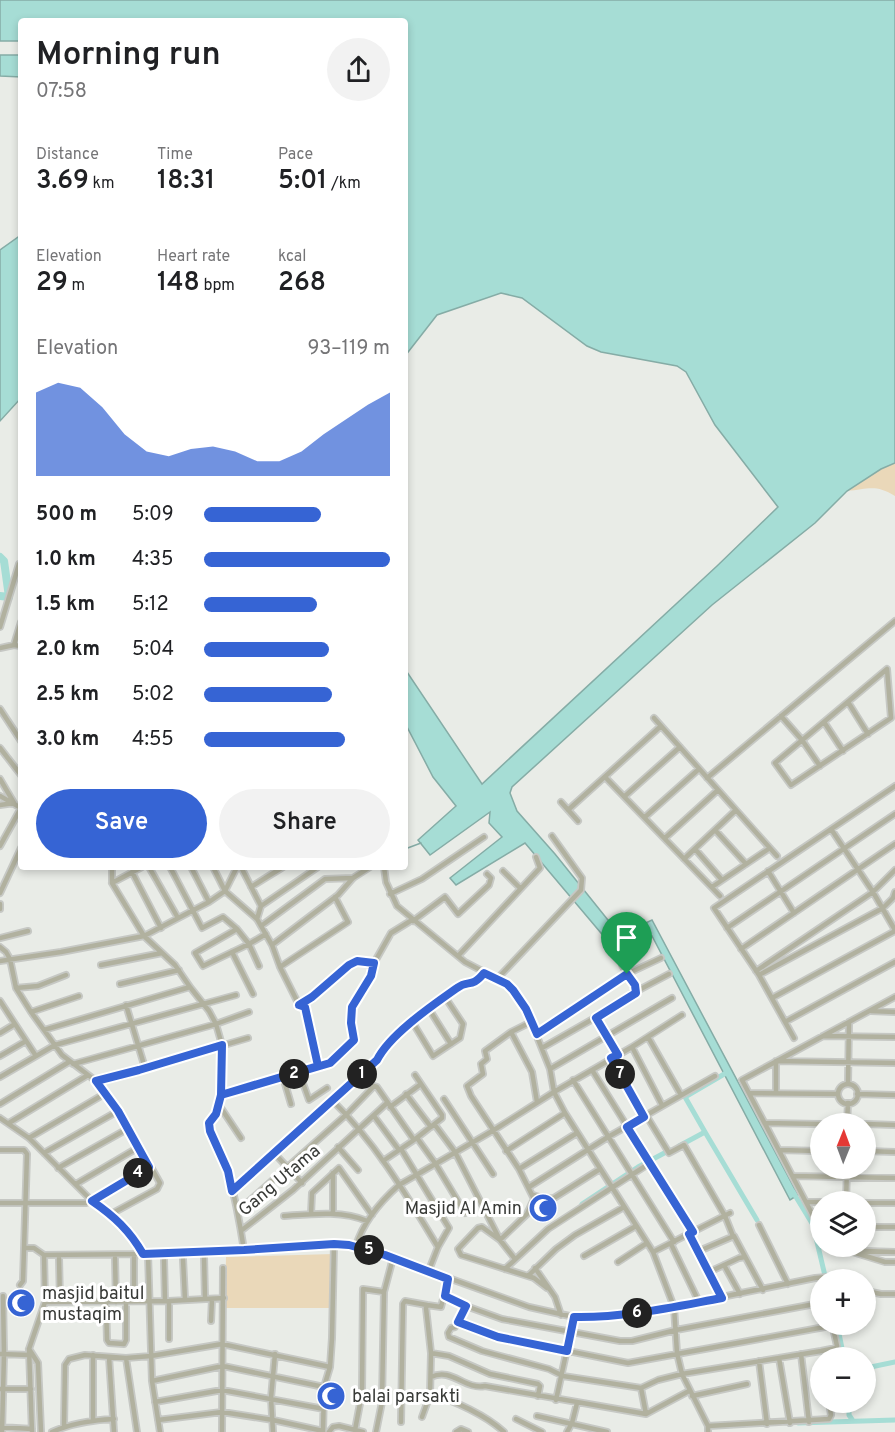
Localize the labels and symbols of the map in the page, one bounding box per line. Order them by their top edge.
pin [601,912,652,974]
pin: 2 [279,1059,309,1089]
pin: 1 [347,1059,377,1089]
pin: 7 [605,1059,635,1089]
north arrow [810,1113,876,1179]
street label: Gang Utama [234,1140,326,1222]
pin: 4 [123,1158,153,1188]
mosque icon: Masjid Al Amin [527,1192,559,1224]
place label: Masjid Al Amin [405,1198,522,1221]
pin: 5 [354,1235,384,1265]
place label: masjid baitul mustaqim [42,1283,144,1327]
mosque icon: masjid baitul mustaqim [5,1287,37,1319]
pin: 6 [622,1298,652,1328]
mosque icon: balai parsakti [315,1380,347,1412]
place label: balai parsakti [352,1386,460,1409]

